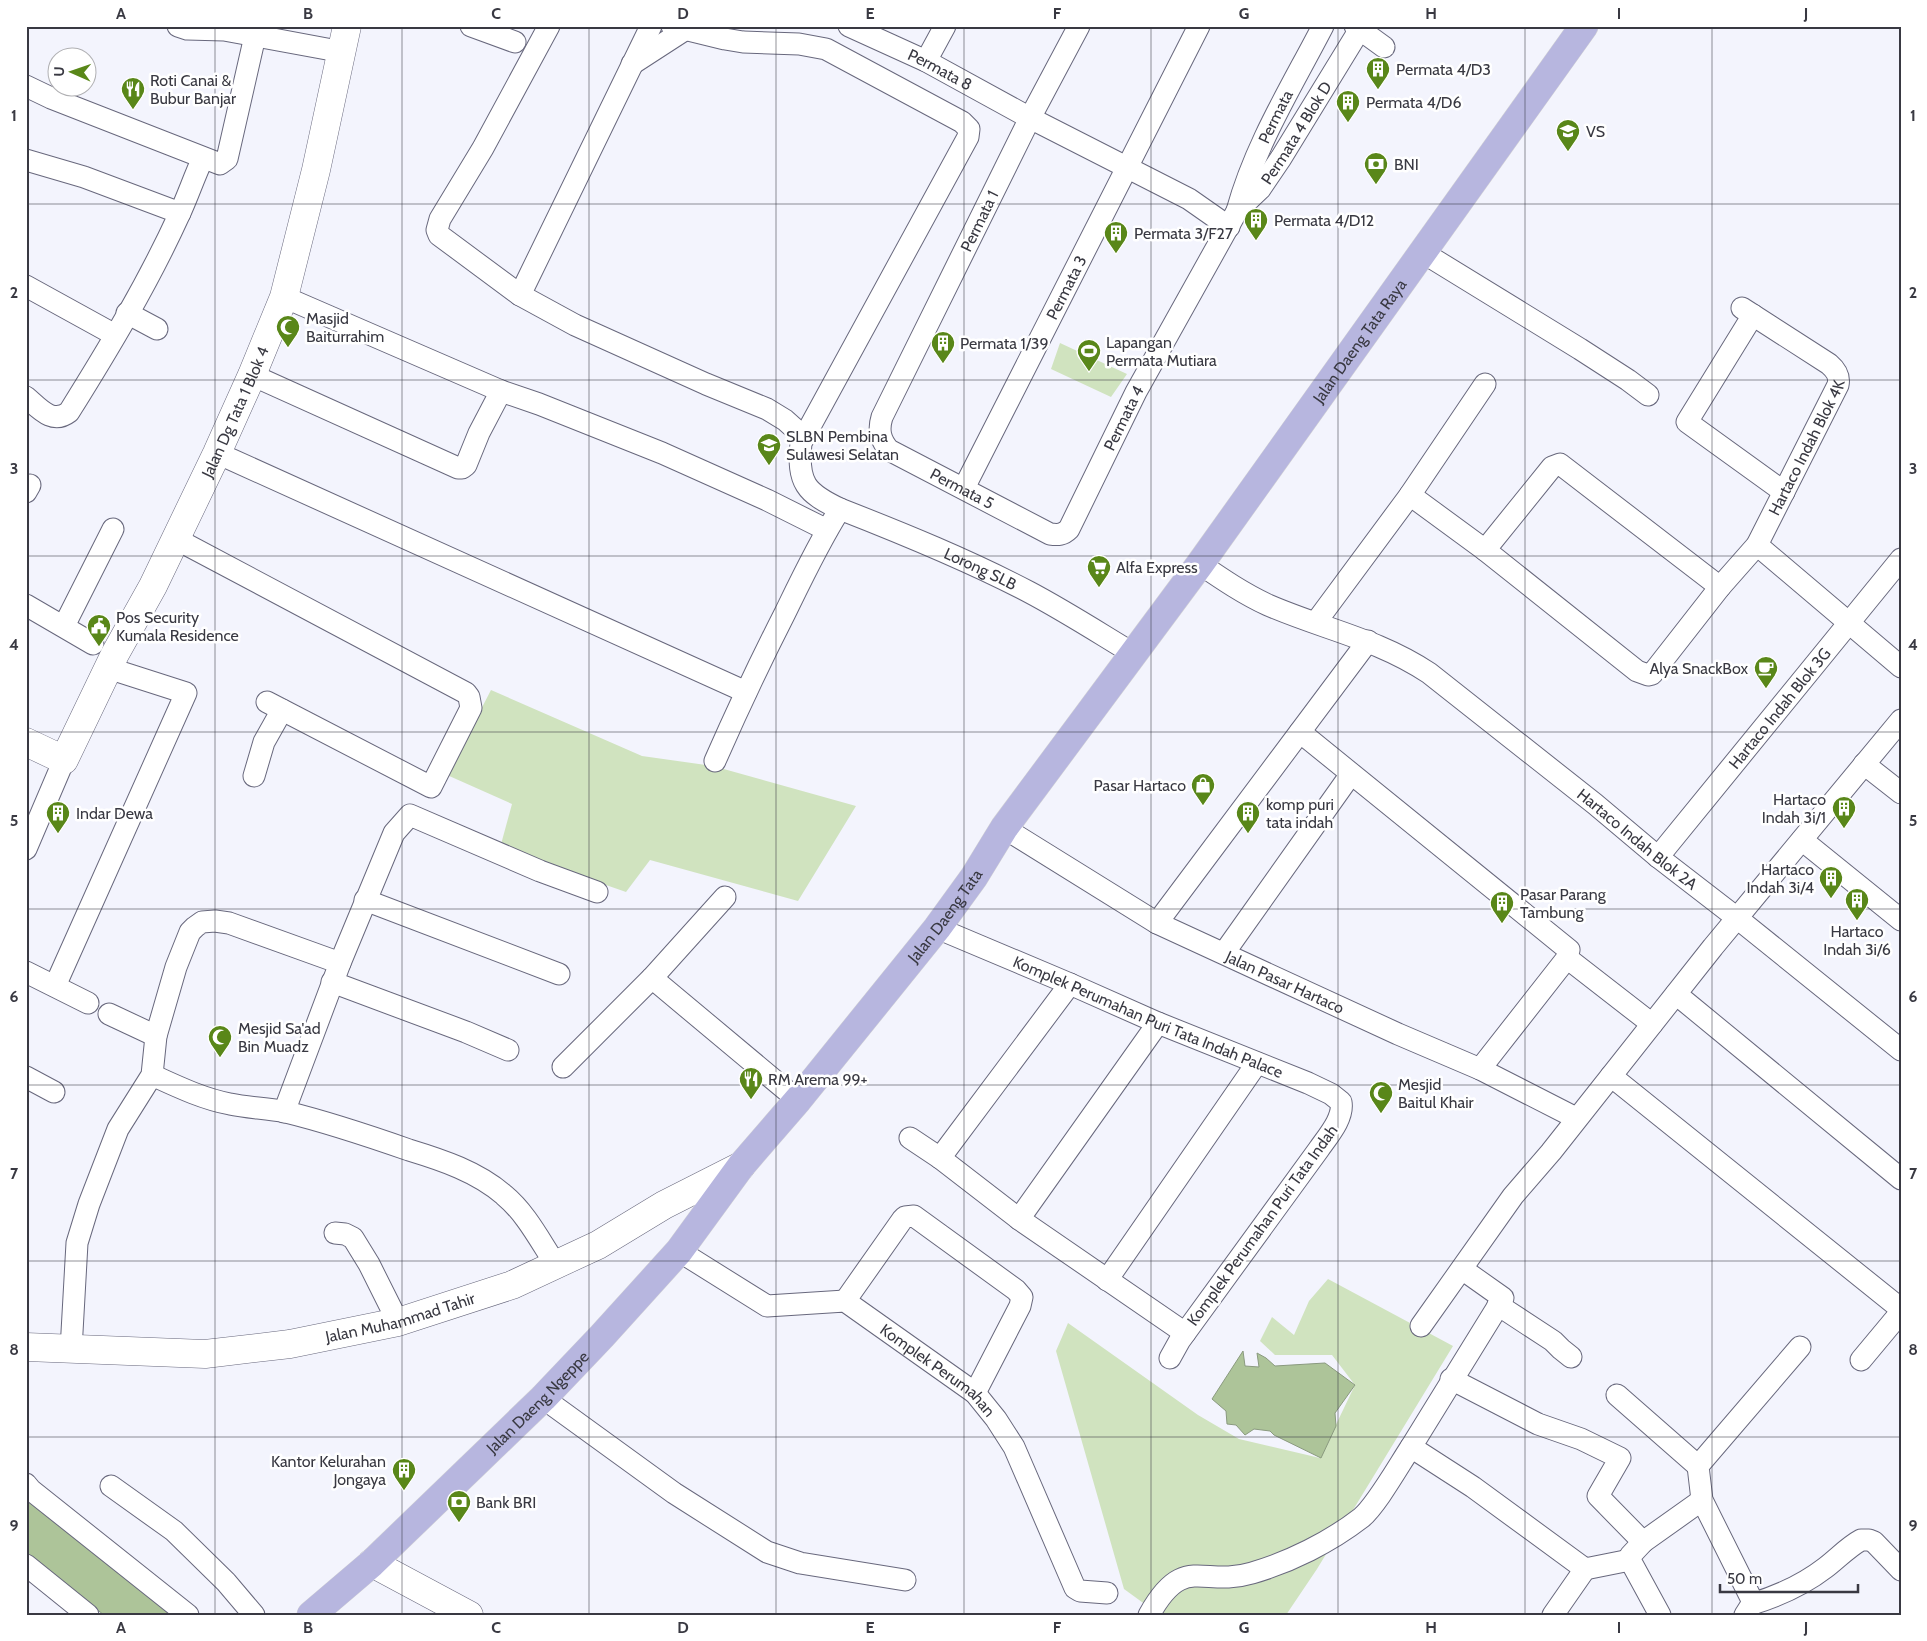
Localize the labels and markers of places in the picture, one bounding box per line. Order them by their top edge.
building icon: Permata 4/D3 [1365,56,1391,90]
place label: Permata 4/D3 [1396,60,1491,79]
place label: Roti Canai & Bubur Banjar [150,71,237,108]
restaurant icon: Roti Canai & Bubur Banjar [120,76,146,110]
building icon: Permata 4/D6 [1335,89,1361,123]
place label: Permata 4/D6 [1366,93,1462,112]
school or university icon: VS [1555,118,1581,152]
place label: VS [1586,122,1605,141]
bank icon: BNI [1363,151,1389,185]
place label: BNI [1394,155,1419,174]
building icon: Permata 4/D12 [1243,207,1269,241]
place label: Permata 4/D12 [1274,211,1374,230]
building icon: Permata 3/F27 [1103,220,1129,254]
place label: Permata 3/F27 [1134,224,1233,243]
place label: Masjid Baiturrahim [306,309,384,346]
mosque icon: Masjid Baiturrahim [275,314,301,348]
building icon: Permata 1/39 [930,330,956,364]
place label: Lapangan Permata Mutiara [1106,333,1217,370]
place label: Permata 1/39 [960,334,1049,353]
sports icon: Lapangan Permata Mutiara [1076,338,1102,372]
place label: SLBN Pembina Sulawesi Selatan [786,427,899,464]
school or university icon: SLBN Pembina Sulawesi Selatan [756,432,782,466]
supermarket icon: Alfa Express [1086,554,1112,588]
place label: Alfa Express [1116,558,1198,577]
place label: Pos Security Kumala Residence [116,608,239,645]
public building icon: Pos Security Kumala Residence [86,613,112,647]
cafe icon: Alya SnackBox [1753,655,1779,689]
place label: Alya SnackBox [1649,659,1748,678]
shop icon: Pasar Hartaco [1190,772,1216,806]
place label: Pasar Hartaco [1094,776,1186,795]
place label: Hartaco Indah 3i/1 [1762,790,1826,827]
place label: komp puri tata indah [1266,795,1334,832]
building icon: Hartaco Indah 3i/1 [1831,795,1857,829]
building icon: Indar Dewa [45,800,71,834]
building icon: komp puri tata indah [1235,800,1261,834]
place label: Indar Dewa [76,804,153,823]
place label: Hartaco Indah 3i/4 [1746,860,1814,897]
building icon: Hartaco Indah 3i/4 [1818,865,1844,899]
place label: Pasar Parang Tambung [1520,885,1607,922]
building icon: Hartaco Indah 3i/6 [1844,887,1870,921]
building icon: Pasar Parang Tambung [1489,890,1515,924]
place label: Hartaco Indah 3i/6 [1823,922,1891,959]
place label: Mesjid Sa'ad Bin Muadz [238,1019,321,1056]
mosque icon: Mesjid Sa'ad Bin Muadz [207,1024,233,1058]
restaurant icon: RM Arema 99+ [738,1066,764,1100]
place label: RM Arema 99+ [768,1070,868,1089]
place label: Mesjid Baitul Khair [1398,1075,1475,1112]
mosque icon: Mesjid Baitul Khair [1368,1080,1394,1114]
place label: Kantor Kelurahan Jongaya [271,1452,386,1489]
building icon: Kantor Kelurahan Jongaya [391,1457,417,1491]
bank icon: Bank BRI [446,1489,472,1523]
place label: Bank BRI [476,1493,536,1512]

